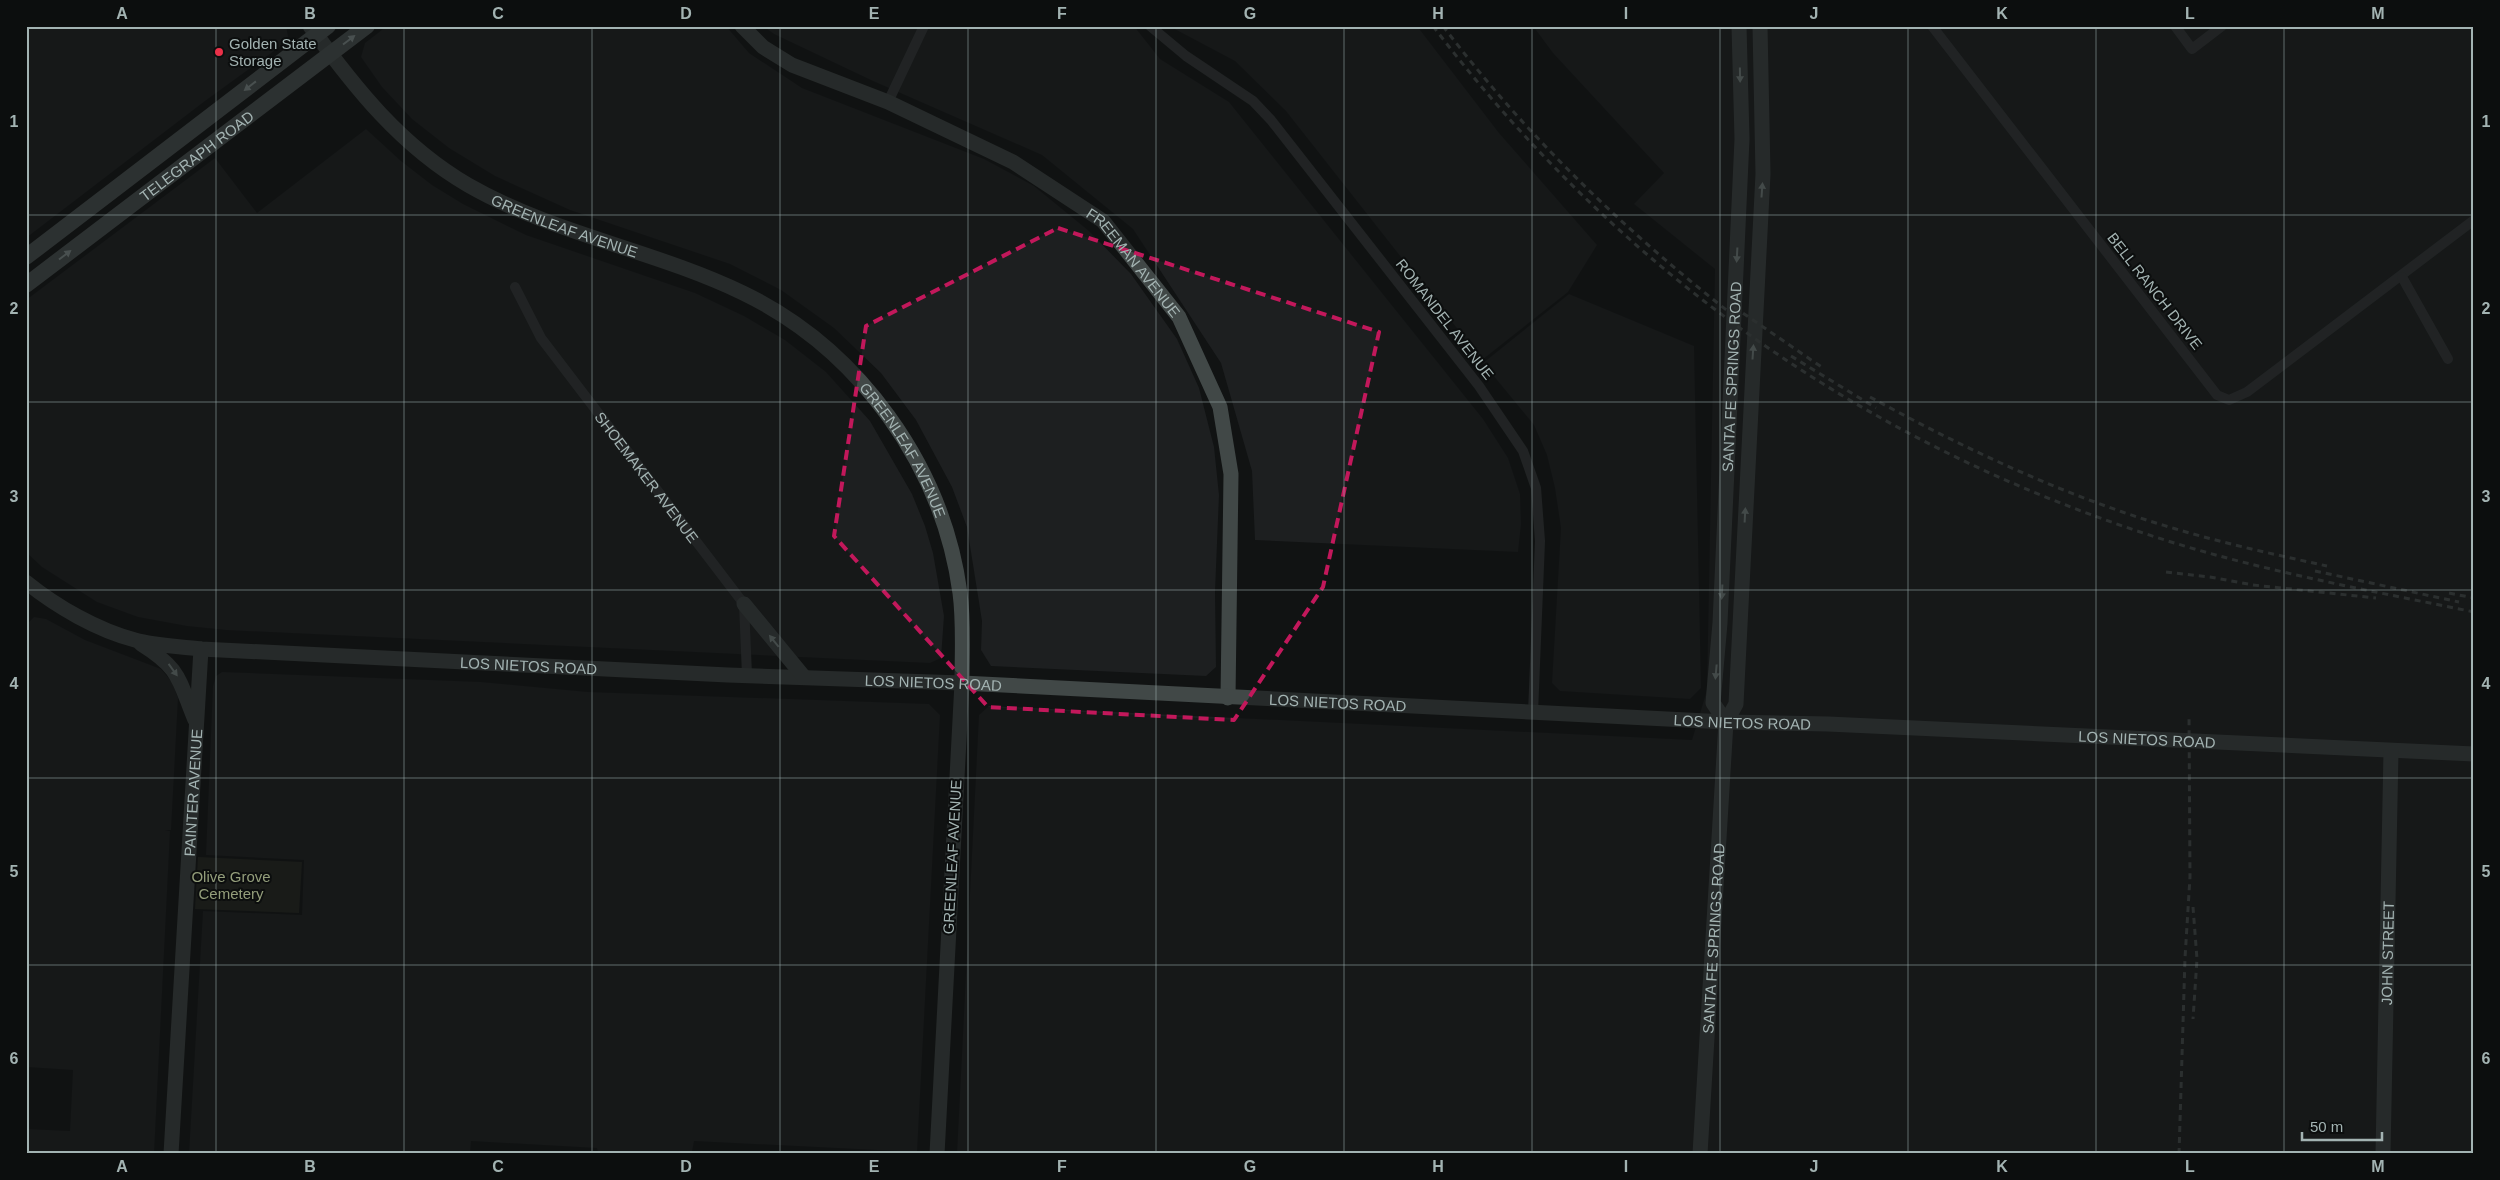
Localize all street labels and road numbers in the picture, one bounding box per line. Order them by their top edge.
street label: TELEGRAPH ROAD [136,107,257,204]
street label: GREENLEAF AVENUE [489,190,640,260]
street label: FREEMAN AVENUE [1084,204,1184,320]
street label: BELL RANCH DRIVE [2104,229,2206,353]
street label: ROMANDEL AVENUE [1393,255,1497,383]
street label: SANTA FE SPRINGS ROAD [1718,281,1744,472]
street label: GREENLEAF AVENUE [857,379,950,520]
street label: SHOEMAKER AVENUE [592,408,702,546]
street label: LOS NIETOS ROAD [460,653,598,677]
street label: LOS NIETOS ROAD [864,671,1002,694]
street label: LOS NIETOS ROAD [1269,690,1407,714]
street label: LOS NIETOS ROAD [1673,711,1811,732]
street label: LOS NIETOS ROAD [2078,727,2216,750]
street label: PAINTER AVENUE [180,728,205,857]
street label: GREENLEAF AVENUE [939,779,965,935]
street label: SANTA FE SPRINGS ROAD [1699,843,1727,1034]
street label: JOHN STREET [2377,901,2397,1005]

